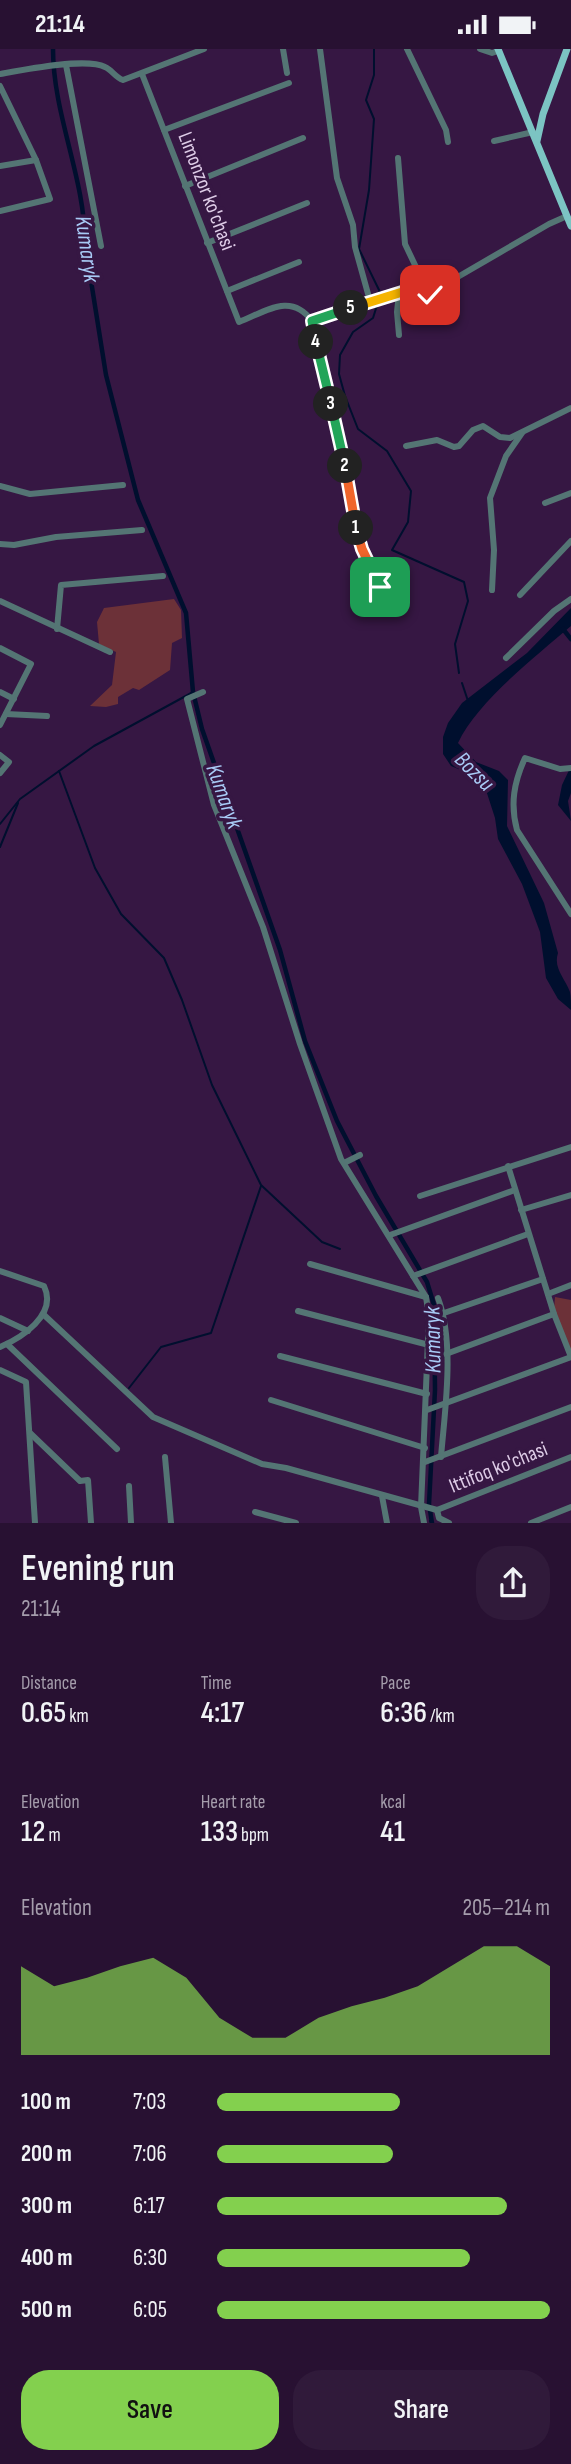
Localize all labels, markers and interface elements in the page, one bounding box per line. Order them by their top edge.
text: 21:14 [35,9,85,40]
street label: Limonzor ko'chasi [172,128,241,254]
water label: Kumaryk [68,214,106,286]
pin [400,265,460,325]
icon: check [411,276,449,314]
pin: 5 [334,291,368,325]
text: 5 [346,296,355,319]
pin: 4 [298,325,334,359]
text: 4 [311,330,320,353]
pin: 3 [314,387,348,421]
text: 3 [326,392,335,415]
pin: 2 [328,449,362,483]
text: 2 [340,454,349,477]
pin: 1 [338,511,374,545]
text: 1 [352,516,359,539]
pin [350,557,410,617]
icon: arrive [361,568,399,606]
water label: Bozsu [449,746,500,798]
water label: Kumaryk [199,760,249,834]
water label: Kumaryk [418,1305,448,1374]
street label: Ittifoq ko'chasi [445,1436,551,1499]
text: Evening run [21,1546,175,1591]
button: share [476,1546,550,1620]
text: 21:14 [21,1595,61,1623]
text: Distance [21,1672,77,1695]
text: Time [201,1672,232,1695]
text: Pace [380,1672,411,1695]
text: 0.65 [21,1695,66,1731]
text: 4:17 [201,1695,244,1731]
text: 6:36 [380,1695,427,1731]
text: km [66,1705,89,1728]
text: /km [427,1705,455,1728]
text: Elevation [21,1791,80,1814]
text: Heart rate [201,1791,266,1814]
text: kcal [380,1791,405,1814]
text: 12 [21,1814,45,1850]
text: 133 [201,1814,238,1850]
text: 41 [380,1814,405,1850]
text: m [45,1824,61,1847]
text: bpm [238,1824,269,1847]
text: Elevation [21,1894,92,1922]
text: 205–214 m [463,1894,550,1922]
text: 100 m [21,2088,71,2116]
text: 7:03 [133,2088,166,2116]
text: 200 m [21,2140,72,2168]
text: 7:06 [133,2140,167,2168]
text: 300 m [21,2192,72,2220]
text: 6:17 [133,2192,165,2220]
text: 400 m [21,2244,72,2272]
text: 6:30 [133,2244,167,2272]
text: 500 m [21,2296,72,2324]
text: 6:05 [133,2296,167,2324]
button: Save [21,2370,279,2450]
button: Share [293,2370,550,2450]

